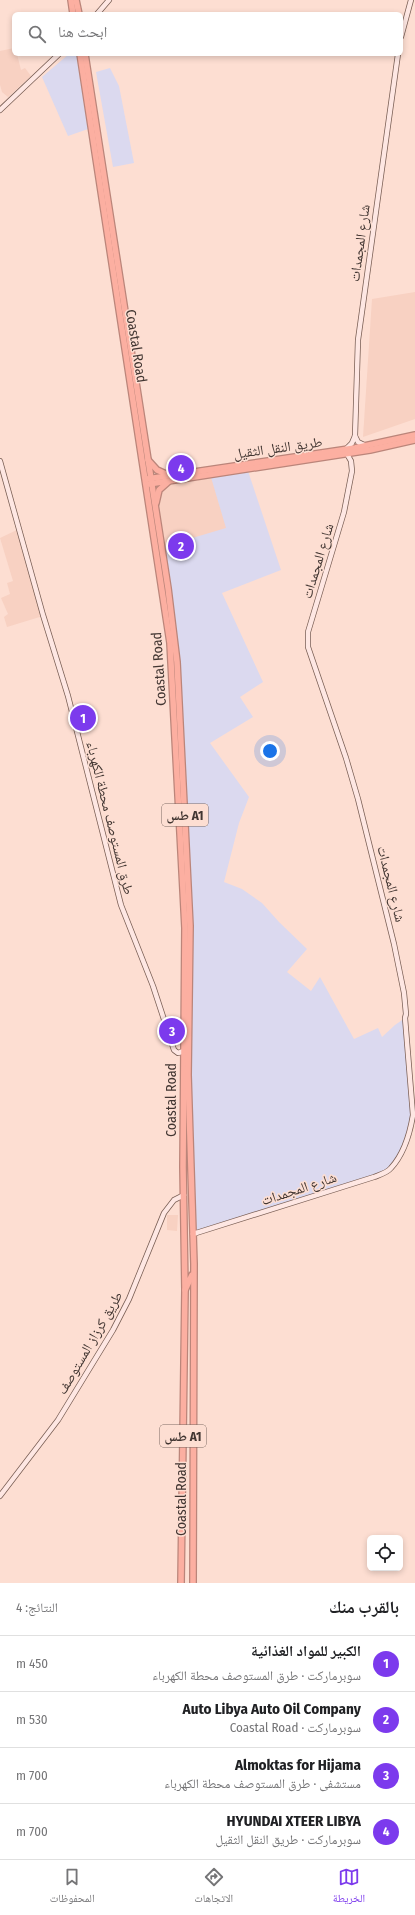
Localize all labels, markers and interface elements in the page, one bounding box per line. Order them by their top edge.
search box [12,12,403,56]
icon: search [26,23,48,45]
text: ابحث هنا [58,23,107,41]
street label: شارع المجمدات [346,203,375,283]
street label: Coastal Road [122,308,150,384]
street label: طريق النقل الثقيل [233,433,324,464]
pin: 4 [168,453,194,483]
street label: شارع المجمدات [298,521,338,601]
pin: 2 [168,531,194,561]
street label: Coastal Road [148,631,170,707]
pin: 1 [70,703,96,733]
street label: طرق المستوصف محطة الكهرباء [83,740,137,896]
your location [260,741,280,761]
road number: طس A1 [162,804,208,826]
street label: شارع المجمدات [372,844,409,924]
pin: 3 [159,1016,185,1046]
street label: Coastal Road [163,1063,180,1137]
street label: شارع المجمدات [259,1169,339,1210]
street label: طريق كرزاز المستوصف [54,1288,127,1398]
road number: طس A1 [160,1425,206,1447]
street label: Coastal Road [173,1462,190,1536]
map controls [367,1535,403,1571]
button: locate [367,1535,403,1571]
text: بالقرب منك [329,1597,399,1618]
text: النتائج: 4 [16,1600,58,1615]
text: الكبير للمواد الغذائية [251,1642,361,1660]
text: 450 m [16,1656,48,1671]
text: 1 [383,1656,389,1671]
text: سوبرماركت · طرق المستوصف محطة الكهرباء [152,1668,361,1683]
text: Auto Libya Auto Oil Company [183,1700,361,1718]
text: 530 m [16,1712,48,1727]
text: 2 [383,1712,389,1727]
text: سوبرماركت · Coastal Road [230,1720,361,1735]
text: Almoktas for Hijama [235,1756,361,1774]
text: 700 m [16,1768,48,1783]
text: 3 [383,1768,389,1783]
text: مستشفى · طرق المستوصف محطة الكهرباء [164,1776,361,1791]
text: HYUNDAI XTEER LIBYA [226,1812,361,1830]
text: 700 m [16,1824,48,1839]
text: 4 [383,1824,389,1839]
text: سوبرماركت · طريق النقل الثقيل [215,1832,361,1847]
tab: المحفوظات [50,1866,95,1909]
tab: الاتجاهات [194,1866,233,1909]
tab: الخريطة [333,1866,365,1909]

